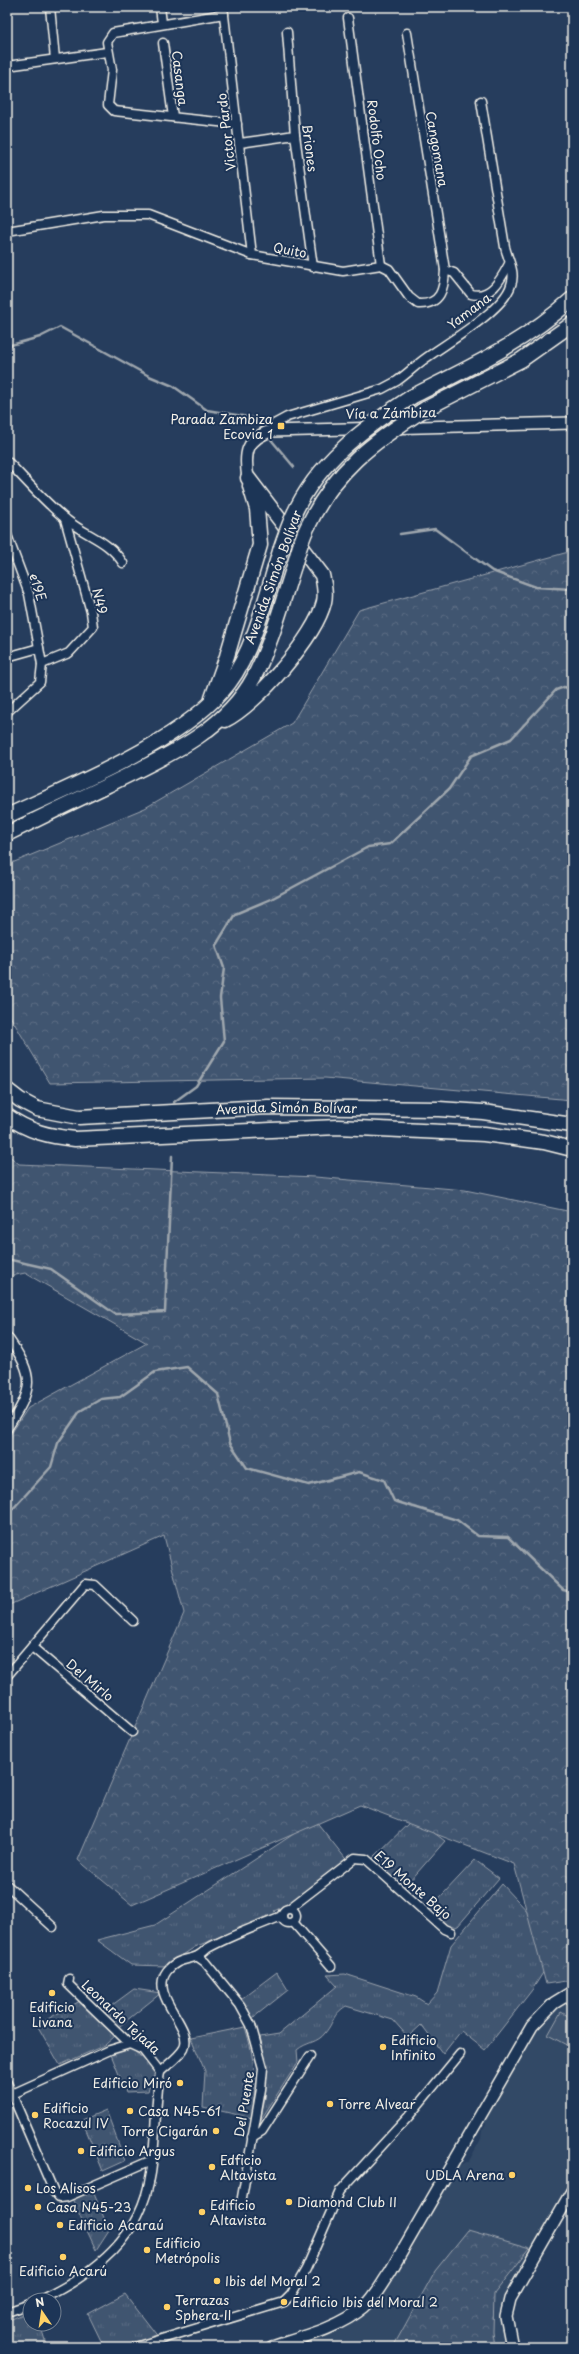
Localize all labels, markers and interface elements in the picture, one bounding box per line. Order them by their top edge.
street label: Casanga [168,49,193,107]
street label: Victor Pardo [211,92,240,172]
street label: Rodolfo Ocho [363,99,392,181]
street label: Cangomana [421,110,454,189]
street label: Briones [298,123,323,173]
street label: Quito [272,237,308,262]
street label: Yamana [443,287,495,333]
street label: Vía a Zámbiza [346,402,437,423]
place label: Parada Zambiza Ecovia 1 [170,409,274,443]
marker: Parada Zambiza Ecovia 1 [276,421,286,431]
street label: Avenida Simón Bolívar [239,507,306,646]
street label: e19E [25,571,52,603]
street label: N49 [88,586,113,616]
street label: Avenida Simón Bolívar [215,1097,357,1119]
street label: Del Mirlo [62,1654,118,1705]
street label: E19 Monte Bajo [371,1846,456,1923]
street label: Leonardo Tejada [78,1975,166,2059]
marker: Edificio Livana [47,1988,57,1998]
place label: Edificio Livana [29,1997,75,2031]
place label: Edificio Infinito [391,2030,437,2064]
marker: Edificio Infinito [378,2042,388,2052]
street label: Del Puente [229,2070,258,2138]
place label: Edificio Miró [93,2073,172,2092]
marker: Edificio Miró [175,2078,185,2088]
place label: Torre Alvear [338,2094,416,2113]
place label: Edificio Rocazul IV [43,2098,109,2132]
marker: Torre Alvear [325,2099,335,2109]
place label: Casa N45-61 [138,2101,221,2120]
marker: Casa N45-61 [125,2106,135,2116]
marker: Edificio Rocazul IV [30,2110,40,2120]
place label: Torre Cigarán [121,2121,208,2140]
marker: Torre Cigarán [211,2126,221,2136]
place label: Edificio Argus [89,2141,175,2160]
marker: Edificio Argus [76,2146,86,2156]
place label: Edficio Altavista [220,2150,277,2184]
marker: Edficio Altavista [207,2162,217,2172]
place label: UDLA Arena [425,2165,505,2184]
marker: UDLA Arena [507,2170,517,2180]
place label: Los Alisos [36,2178,96,2197]
marker: Los Alisos [23,2183,33,2193]
place label: Diamond Club II [297,2192,397,2211]
place label: Edificio Altavista [210,2195,267,2229]
place label: Casa N45-23 [46,2197,131,2216]
marker: Diamond Club II [284,2197,294,2207]
marker: Casa N45-23 [33,2202,43,2212]
marker: Edificio Altavista [197,2207,207,2217]
place label: Edificio Acaraú [68,2215,164,2234]
marker: Edificio Acaraú [55,2220,65,2230]
place label: Edificio Metrópolis [155,2233,220,2267]
marker: Edificio Metrópolis [142,2245,152,2255]
marker: Edificio Acarú [58,2252,68,2262]
place label: Edificio Acarú [19,2261,107,2280]
place label: Ibis del Moral 2 [225,2271,321,2290]
marker: Ibis del Moral 2 [212,2276,222,2286]
place label: Terrazas Sphera II [175,2290,231,2324]
north arrow [22,2292,62,2332]
text: N [33,2292,46,2311]
place label: Edificio Ibis del Moral 2 [292,2292,438,2311]
marker: Edificio Ibis del Moral 2 [279,2297,289,2307]
marker: Terrazas Sphera II [162,2302,172,2312]

